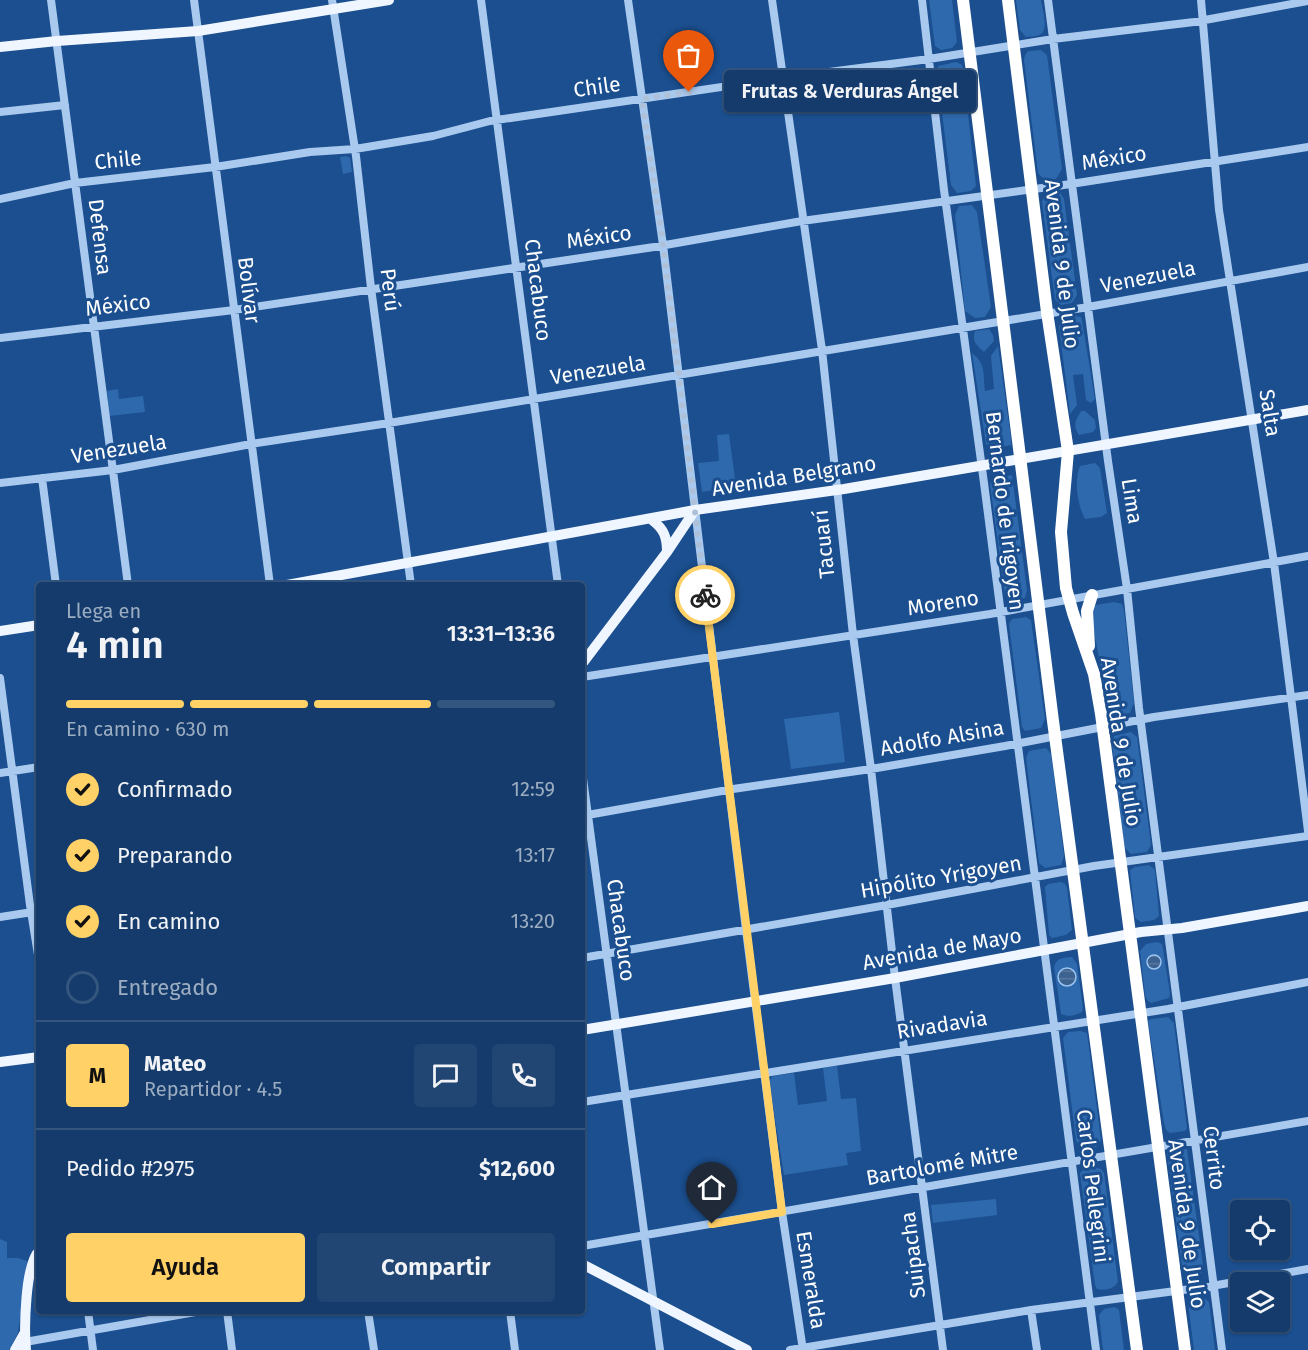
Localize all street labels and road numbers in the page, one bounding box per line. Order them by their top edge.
street label: Chile [572,71,622,103]
street label: México [1080,140,1148,176]
street label: Chile [93,145,143,175]
street label: Avenida 9 de Julio [1039,178,1085,350]
street label: Defensa [82,197,118,277]
street label: México [565,220,633,254]
street label: Chacabuco [519,237,557,343]
street label: Bolívar [232,255,266,325]
street label: Venezuela [1098,255,1198,299]
street label: Perú [374,267,406,313]
street label: México [84,288,152,322]
street label: Venezuela [548,350,648,390]
street label: Salta [1253,387,1287,439]
street label: Bernardo de Irigoyen [980,410,1030,612]
street label: Venezuela [69,429,169,469]
street label: Avenida Belgrano [710,450,878,502]
street label: Lima [1116,476,1148,526]
street label: Tacuarí [807,508,841,580]
street label: Moreno [905,585,981,621]
street label: Avenida 9 de Julio [1095,656,1147,828]
street label: Adolfo Alsina [878,714,1006,762]
street label: Hipólito Yrigoyen [858,850,1024,904]
street label: Chacabuco [601,877,641,983]
street label: Avenida de Mayo [860,922,1024,976]
street label: Rivadavia [895,1005,989,1045]
street label: Carlos Pellegrini [1071,1108,1115,1264]
street label: Cerrito [1197,1124,1231,1192]
street label: Avenida 9 de Julio [1162,1138,1212,1310]
street label: Bartolomé Mitre [864,1139,1020,1191]
street label: Suipacha [895,1210,931,1300]
street label: Esmeralda [790,1229,832,1331]

